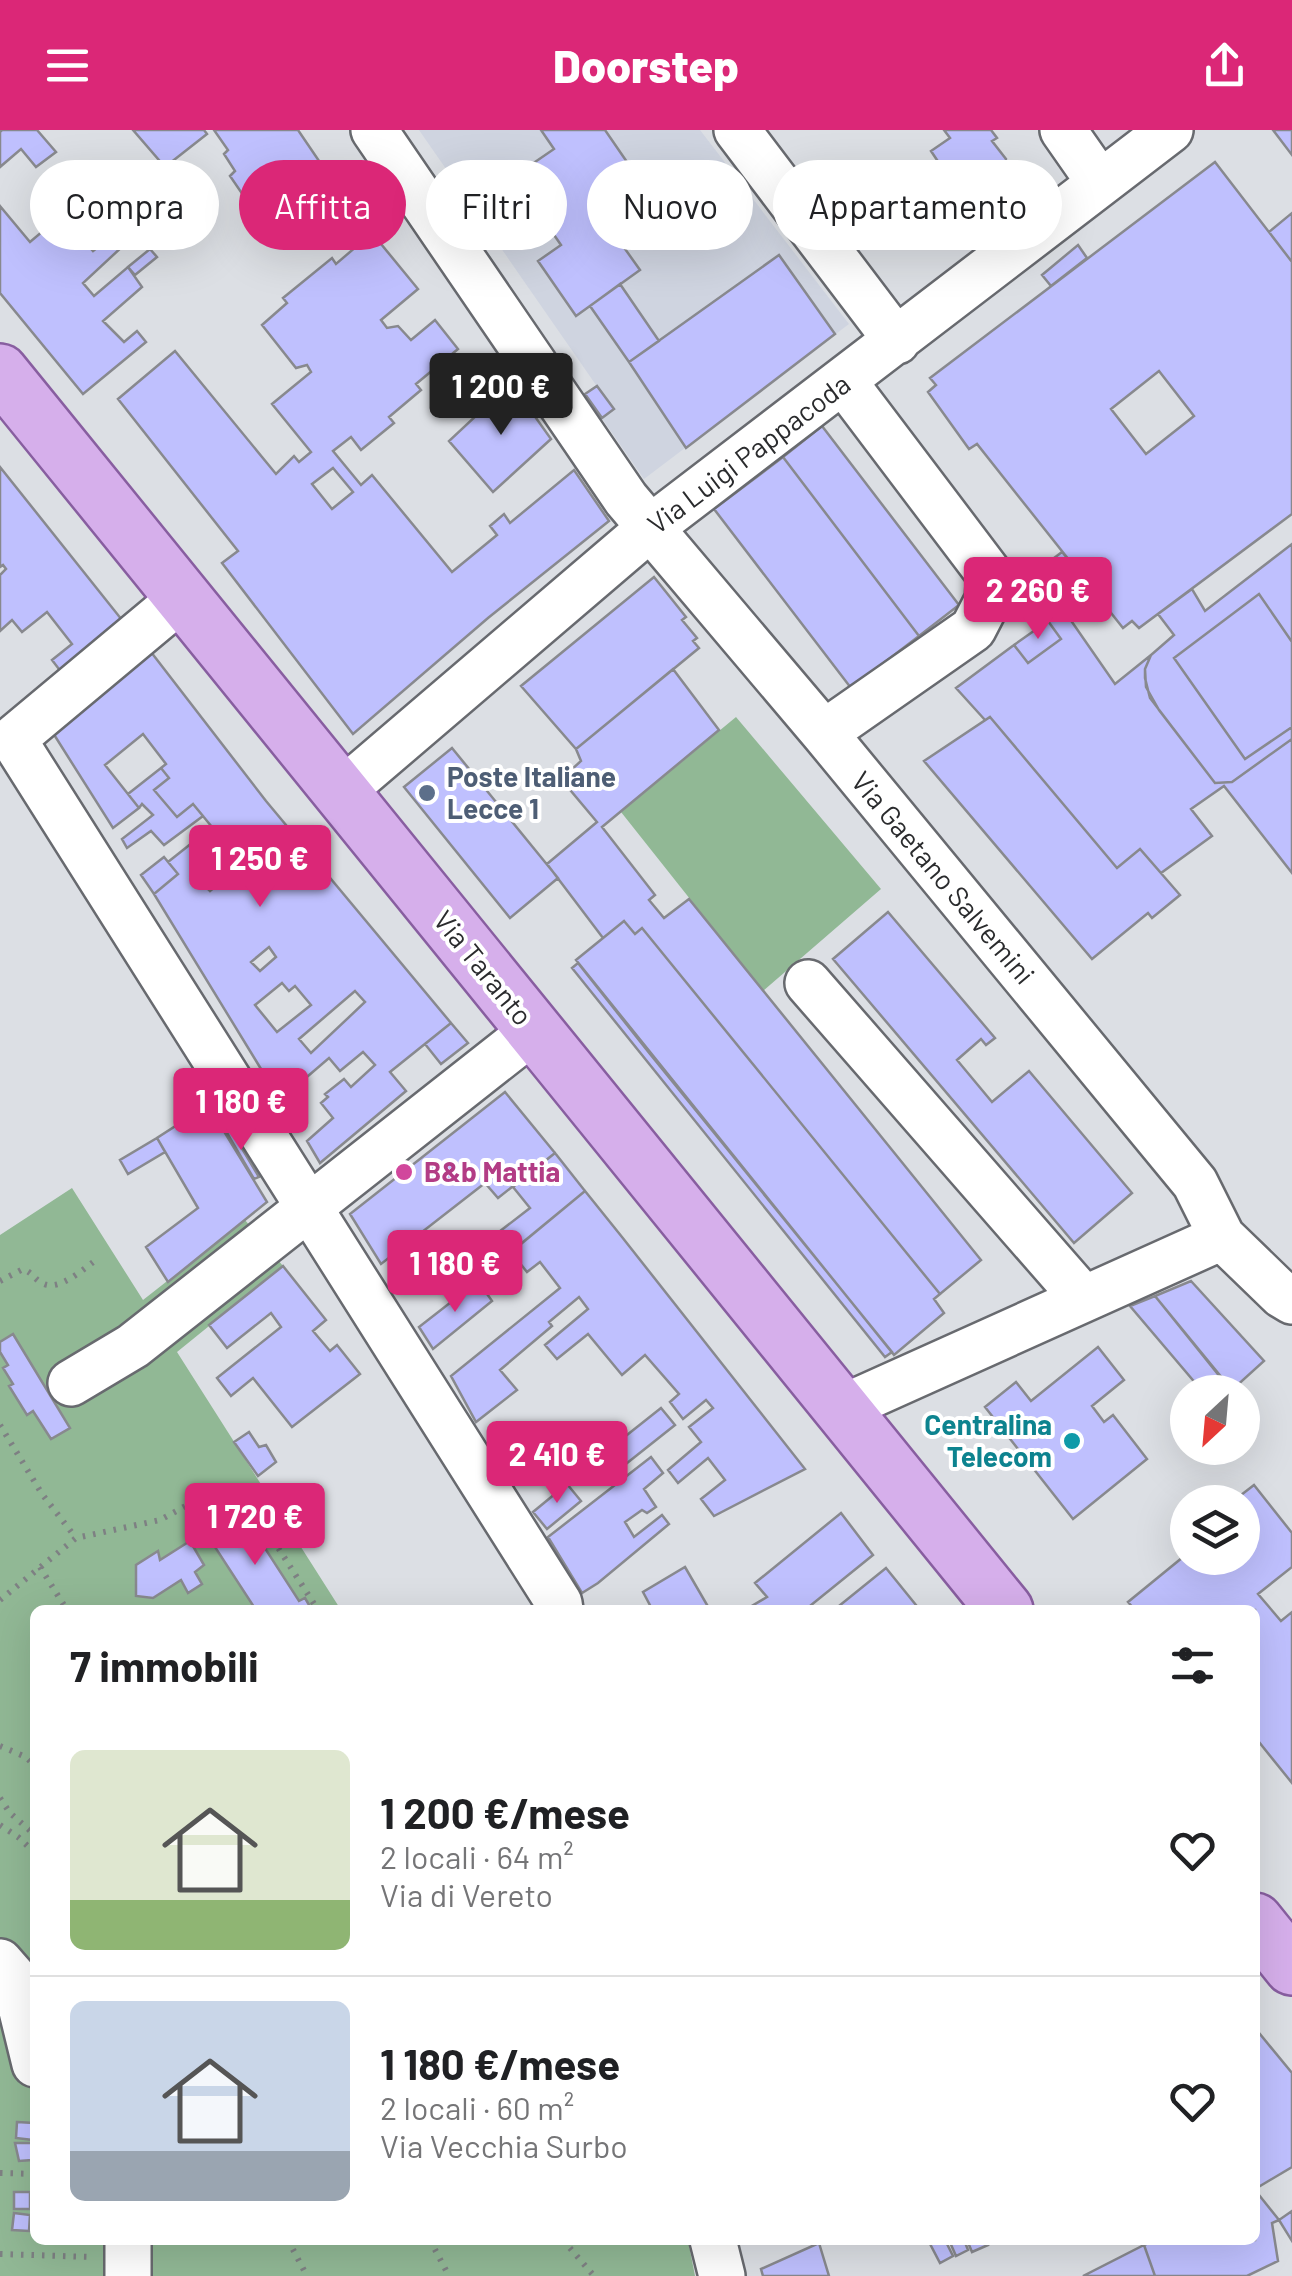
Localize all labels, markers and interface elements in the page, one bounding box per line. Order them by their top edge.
icon: menu [40,38,95,93]
text: Doorstep [553,38,739,92]
icon: share [1197,38,1252,93]
chip: Compra [30,160,219,250]
chip: Affitta [239,160,406,250]
chip: Filtri [426,160,567,250]
chip: Nuovo [587,160,753,250]
chip: Appartamento [773,160,1062,250]
pin: 1 200 € [409,353,593,438]
text: 1 200 € [452,366,550,404]
street label: Via Luigi Pappacoda [640,366,856,540]
pin: 2 260 € [946,557,1130,642]
text: 2 260 € [986,570,1090,608]
place label: Poste Italiane Lecce 1 [447,759,616,825]
street label: Via Gaetano Salvemini [845,764,1043,991]
marker: Poste Italiane Lecce 1 [416,782,438,804]
pin: 1 250 € [168,825,352,910]
text: 1 250 € [211,838,309,876]
street label: Via Taranto [427,903,540,1032]
pin: 1 180 € [149,1068,333,1153]
text: 1 180 € [195,1081,287,1119]
place label: B&b Mattia [424,1154,560,1188]
marker: B&b Mattia [393,1161,415,1183]
pin: 1 180 € [363,1230,547,1315]
text: 1 180 € [409,1243,501,1281]
north arrow [1170,1375,1260,1465]
map controls [1170,1375,1260,1575]
place label: Centralina Telecom [924,1407,1052,1473]
pin: 2 410 € [465,1421,649,1506]
marker: Centralina Telecom [1061,1430,1083,1452]
text: 2 410 € [509,1434,605,1472]
pin: 1 720 € [163,1483,347,1568]
button: layers [1170,1485,1260,1575]
text: 1 720 € [207,1496,303,1534]
icon: filters [1165,1638,1220,1693]
text: 7 immobili [70,1640,259,1690]
text: 1 200 €/mese [380,1787,630,1837]
icon: home [150,1790,270,1910]
icon: heart [1165,1823,1220,1878]
text: 2 locali · 64 m² [380,1837,574,1875]
text: Via di Vereto [380,1875,553,1913]
text: 1 180 €/mese [380,2038,620,2088]
icon: home [150,2041,270,2161]
icon: heart [1165,2074,1220,2129]
text: 2 locali · 60 m² [380,2088,574,2126]
text: Via Vecchia Surbo [380,2126,628,2164]

